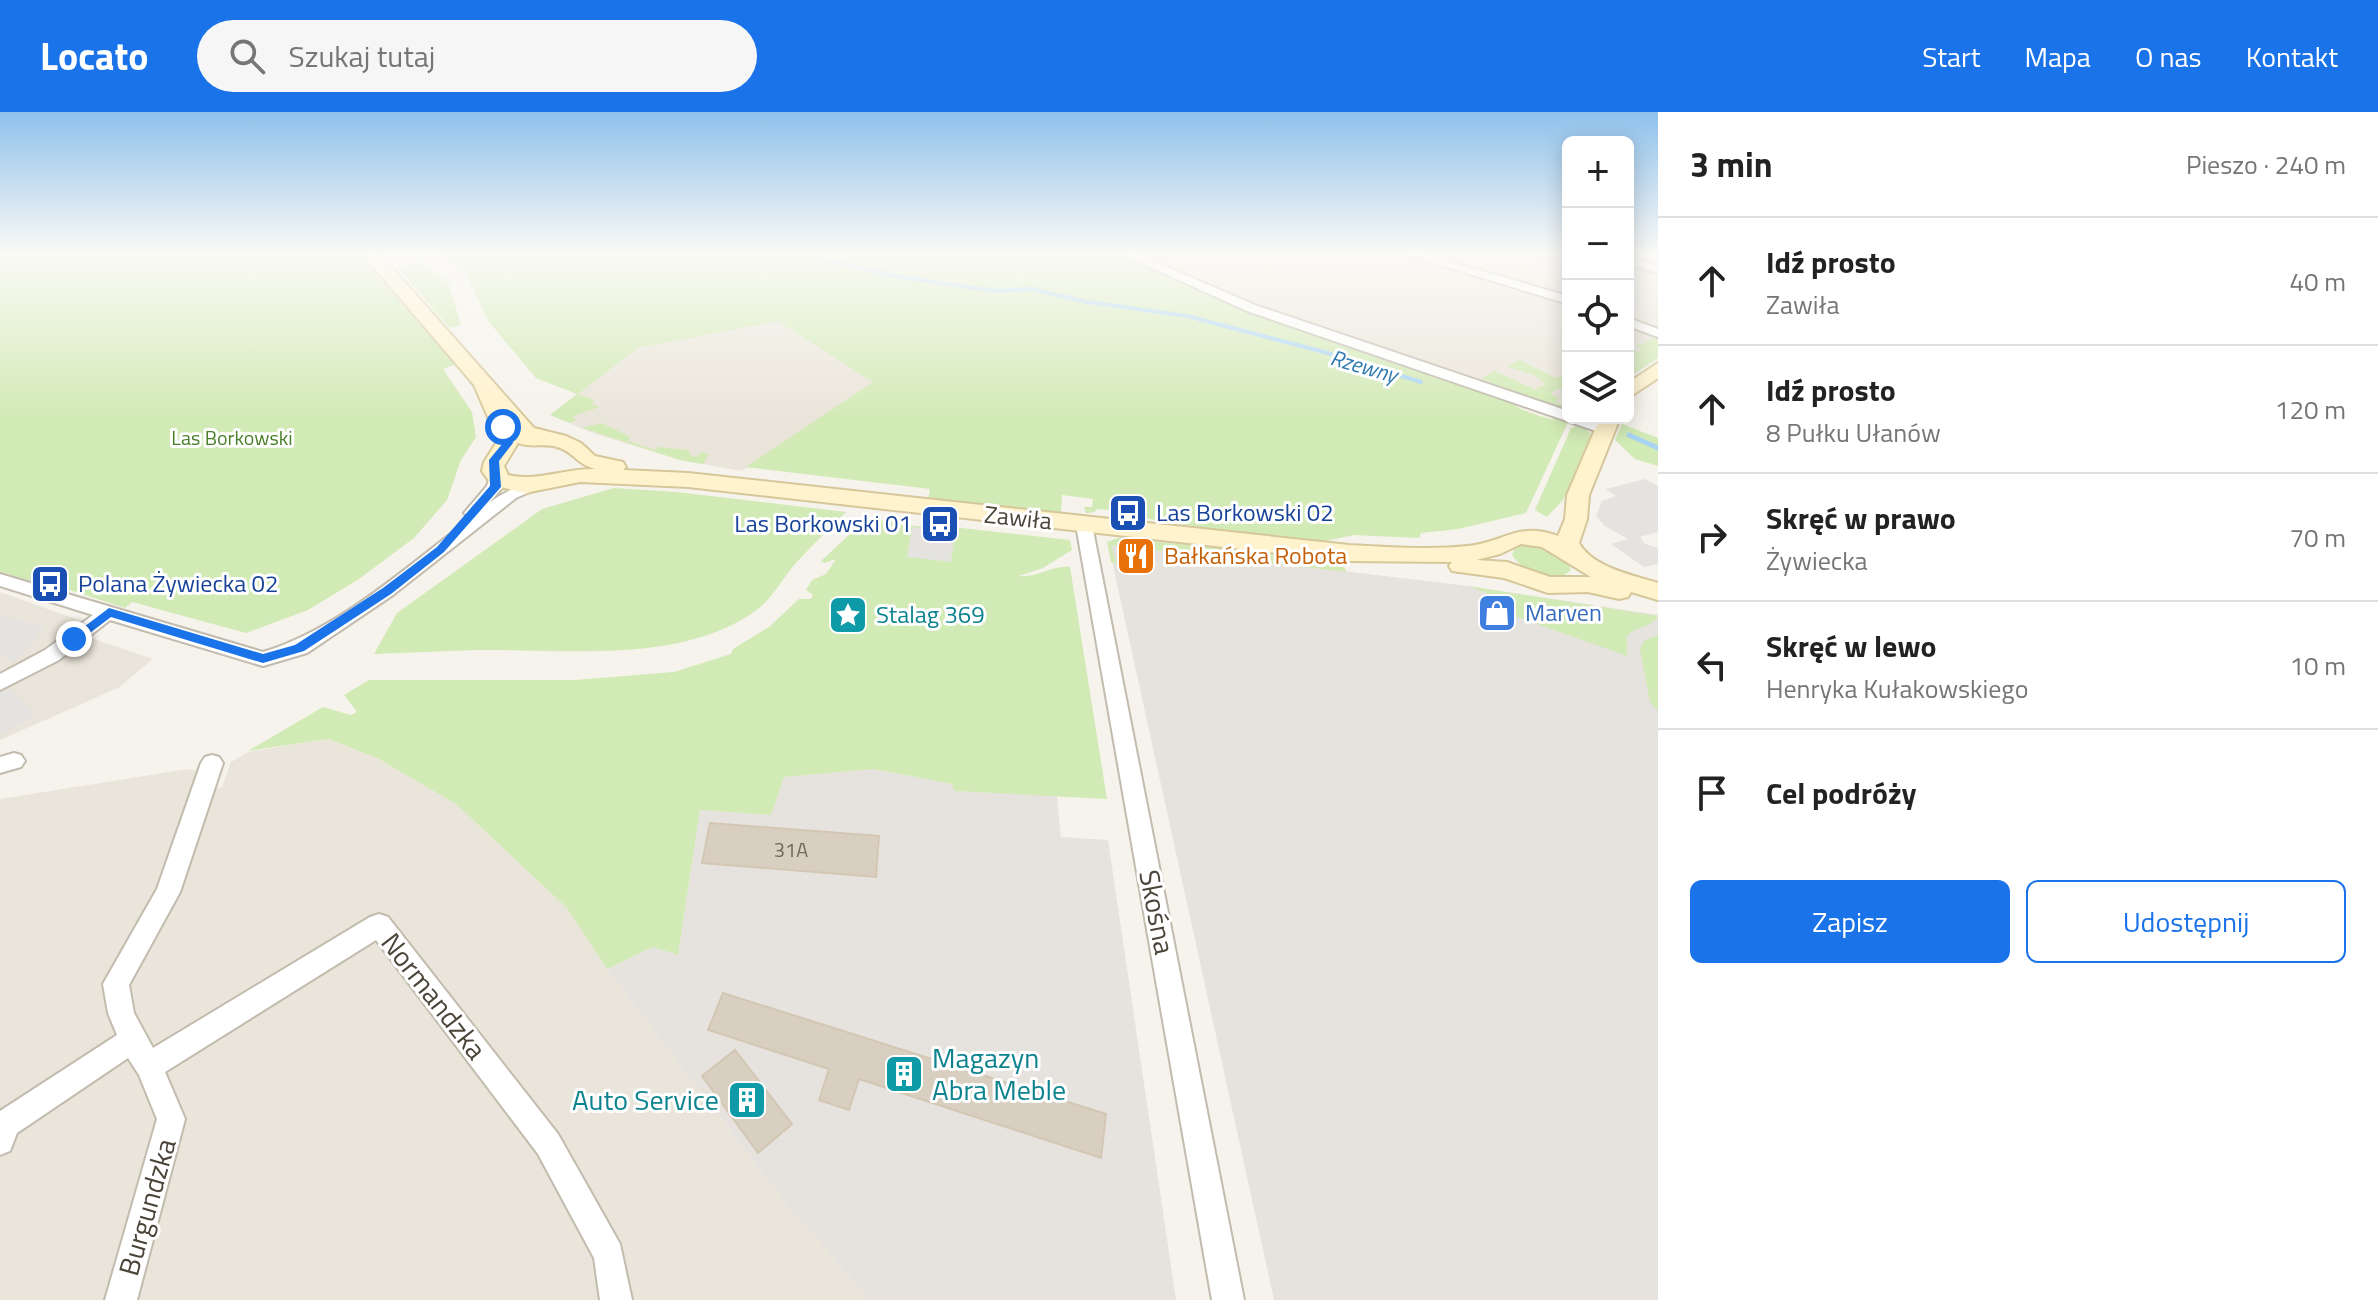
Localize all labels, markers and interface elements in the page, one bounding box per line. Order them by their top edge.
search box [197,20,757,92]
text: Locato [40,27,149,85]
text: Szukaj tutaj [289,33,435,79]
icon: search [225,34,269,78]
text: Start [1922,35,1981,78]
text: Mapa [2025,35,2091,78]
text: O nas [2135,35,2202,78]
text: Kontakt [2246,35,2338,78]
map controls [1562,136,1634,424]
button: + [1562,136,1634,208]
text: 3 min [1690,138,1773,190]
text: Pieszo · 240 m [2186,145,2346,184]
button: − [1562,208,1634,280]
text: Idź prosto [1766,239,1896,285]
icon: ahead [1690,259,1734,303]
text: 40 m [2289,262,2346,301]
button: locate [1562,280,1634,352]
text: Zawiła [1766,285,1840,324]
water label: Rzewny [1326,340,1404,393]
button: layers [1562,352,1634,424]
text: Idź prosto [1766,367,1896,413]
icon: ahead [1690,387,1734,431]
text: 120 m [2275,390,2346,429]
route start [485,409,521,445]
text: 8 Pułku Ułanów [1766,413,1941,452]
park label: Las Borkowski [171,422,293,453]
bus stop icon: Las Borkowski 02 [1107,492,1149,534]
place label: Las Borkowski 02 [1156,494,1334,530]
text: Skręć w prawo [1766,495,1956,541]
street label: Zawiła [982,496,1054,538]
bus stop icon: Las Borkowski 01 [919,503,961,545]
place label: Las Borkowski 01 [734,505,912,541]
icon: right [1690,515,1734,559]
text: 70 m [2289,518,2346,557]
restaurant icon: Bałkańska Robota [1115,535,1157,577]
place label: Bałkańska Robota [1164,537,1347,573]
text: Żywiecka [1766,541,1868,580]
bus stop icon: Polana Żywiecka 02 [29,563,71,605]
place label: Polana Żywiecka 02 [78,565,278,601]
shop icon: Marven [1476,592,1518,634]
place icon: Stalag 369 [827,594,869,636]
place label: Marven [1525,594,1602,630]
place label: Stalag 369 [876,596,985,632]
route end [56,621,92,657]
text: Skręć w lewo [1766,623,1937,669]
icon: left [1690,643,1734,687]
text: 10 m [2289,646,2346,685]
text: Henryka Kułakowskiego [1766,669,2028,708]
text: Cel podróży [1766,770,1917,816]
icon: arrive [1690,771,1734,815]
house number: 31A [774,834,808,865]
street label: Skośna [1128,866,1187,958]
button: Zapisz [1690,880,2010,963]
button: Udostępnij [2026,880,2346,963]
street label: Normandzka [371,923,498,1068]
place label: Magazyn Abra Meble [932,1036,1066,1111]
building icon: Magazyn Abra Meble [883,1053,925,1095]
place label: Auto Service [572,1078,719,1121]
building icon: Auto Service [726,1079,768,1121]
street label: Burgundzka [106,1133,187,1280]

